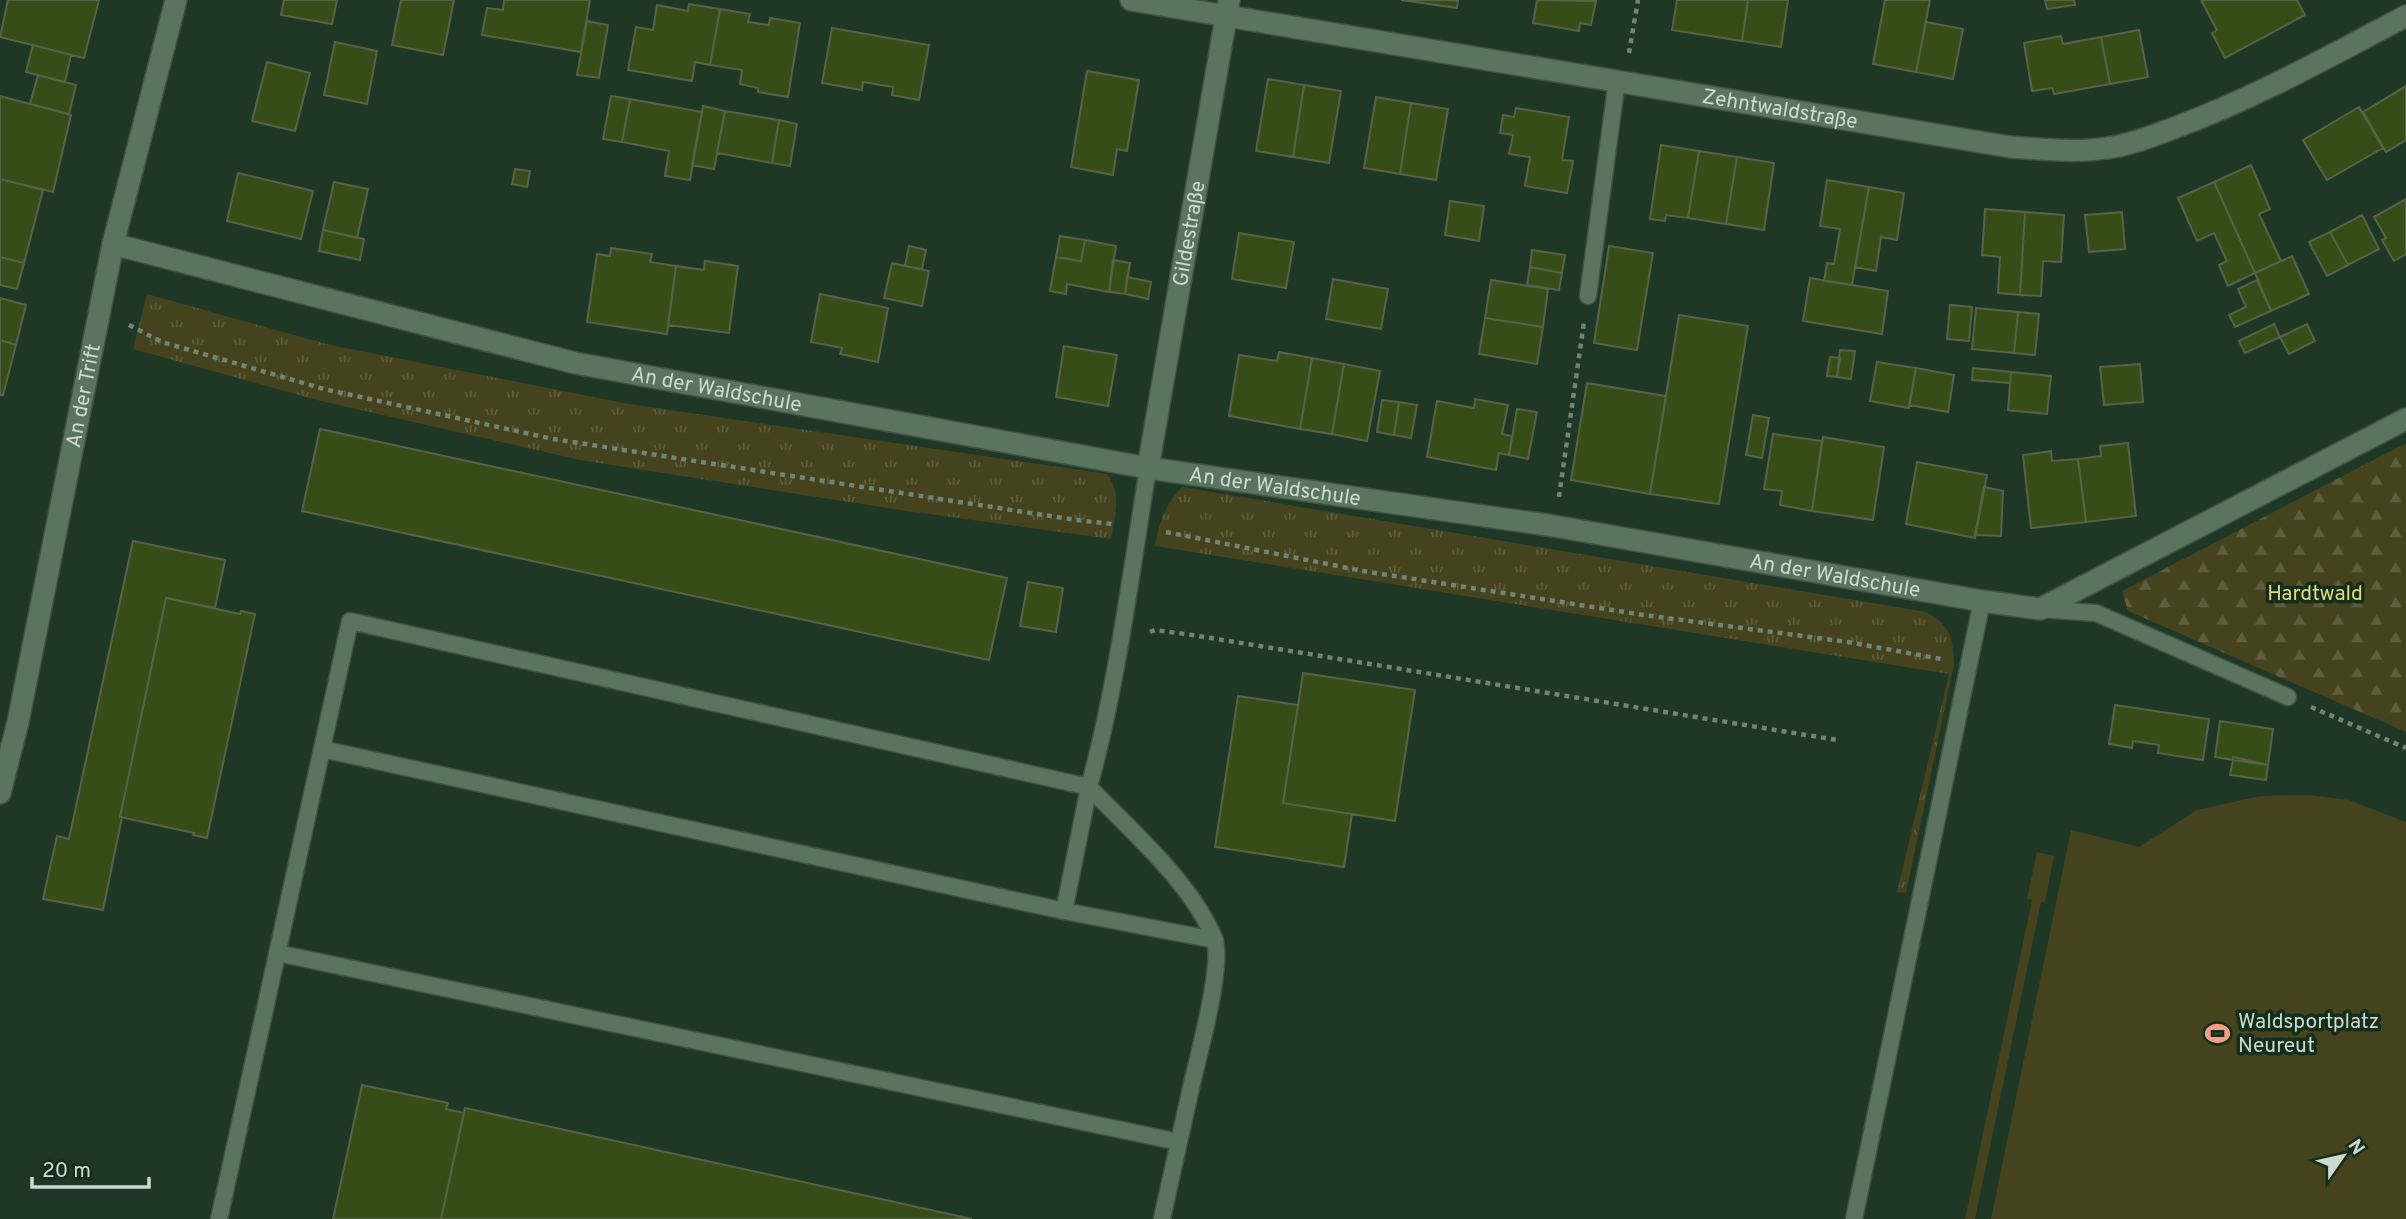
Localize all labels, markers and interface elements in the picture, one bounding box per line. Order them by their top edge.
street label: Zehntwaldstraße [1700,84,1860,136]
street label: Gildestraße [1168,179,1212,289]
street label: An der Trift [61,342,108,450]
street label: An der Waldschule [629,362,804,419]
street label: An der Waldschule [1187,462,1363,513]
street label: An der Waldschule [1747,548,1922,605]
park label: Hardtwald [2267,581,2363,608]
place label: Waldsportplatz Neureut [2238,1009,2379,1060]
sports icon: Waldsportplatz Neureut [2204,1019,2232,1047]
north arrow [2308,1121,2378,1191]
text: N [2342,1135,2369,1160]
scale bar [32,1146,149,1190]
text: 20 m [42,1158,91,1185]

